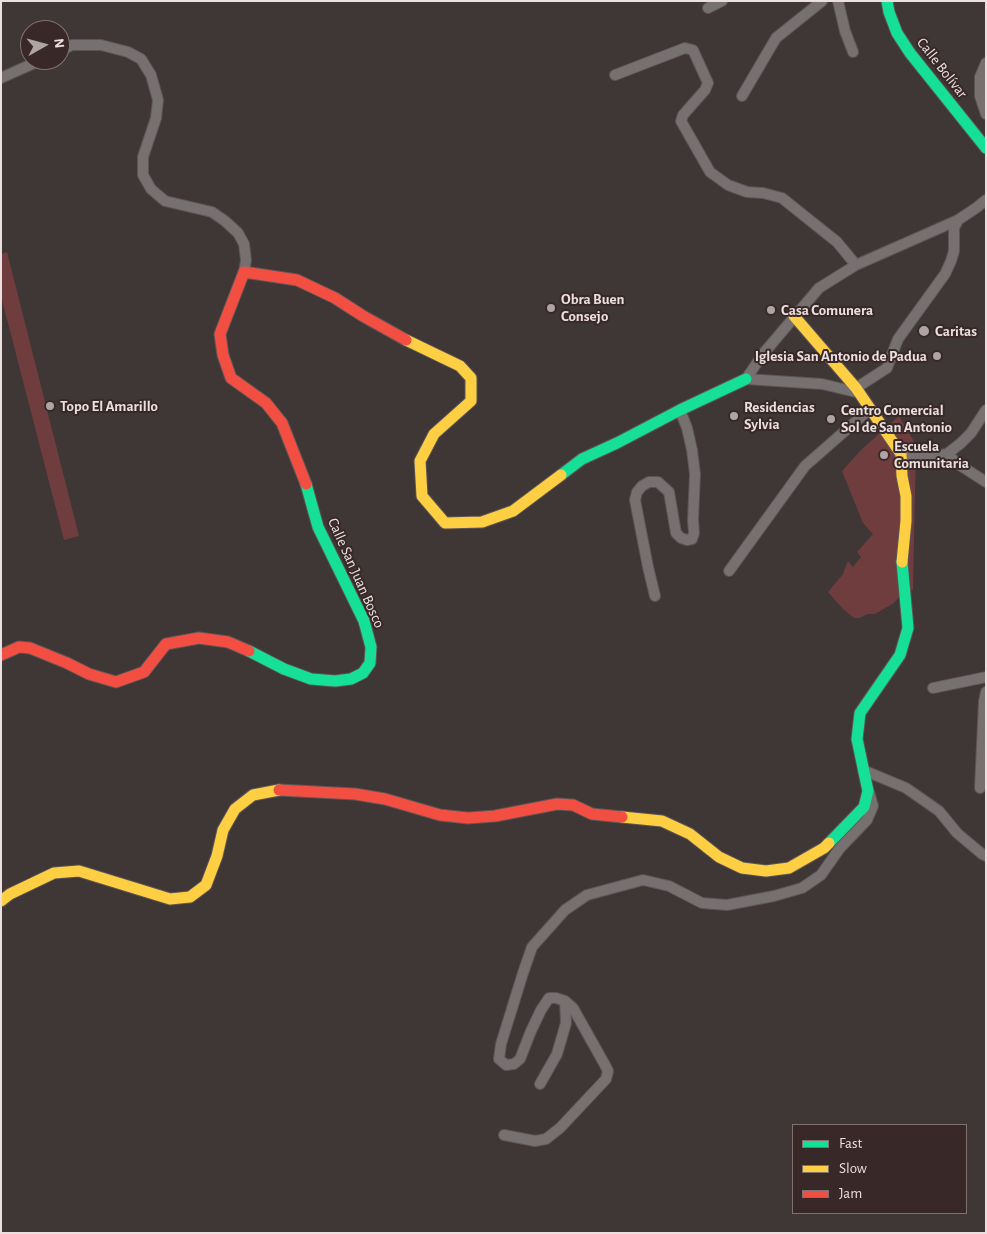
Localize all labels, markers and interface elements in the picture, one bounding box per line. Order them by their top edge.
north arrow [20,20,70,70]
street label: Calle Bolívar [913,34,971,102]
text: N [51,38,66,49]
place label: Obra Buen Consejo [561,290,624,325]
place label: Casa Comunera [781,301,873,319]
marker: Obra Buen Consejo [545,302,557,314]
marker: Casa Comunera [765,304,777,316]
place label: Caritas [935,322,977,340]
marker: Caritas [917,324,931,338]
place label: Iglesia San Antonio de Padua [755,347,927,365]
marker: Iglesia San Antonio de Padua [931,350,943,362]
place label: Topo El Amarillo [60,397,158,415]
place label: Residencias Sylvia [744,398,815,433]
marker: Topo El Amarillo [44,400,56,412]
place label: Centro Comercial Sol de San Antonio [841,401,952,436]
marker: Residencias Sylvia [728,410,740,422]
marker: Centro Comercial Sol de San Antonio [825,413,837,425]
place label: Escuela Comunitaria [894,437,969,472]
marker: Escuela Comunitaria [878,449,890,461]
street label: Calle San Juan Bosco [324,515,388,631]
legend [792,1124,967,1214]
text: Fast [839,1136,862,1151]
text: Slow [839,1161,867,1176]
text: Jam [839,1186,862,1201]

